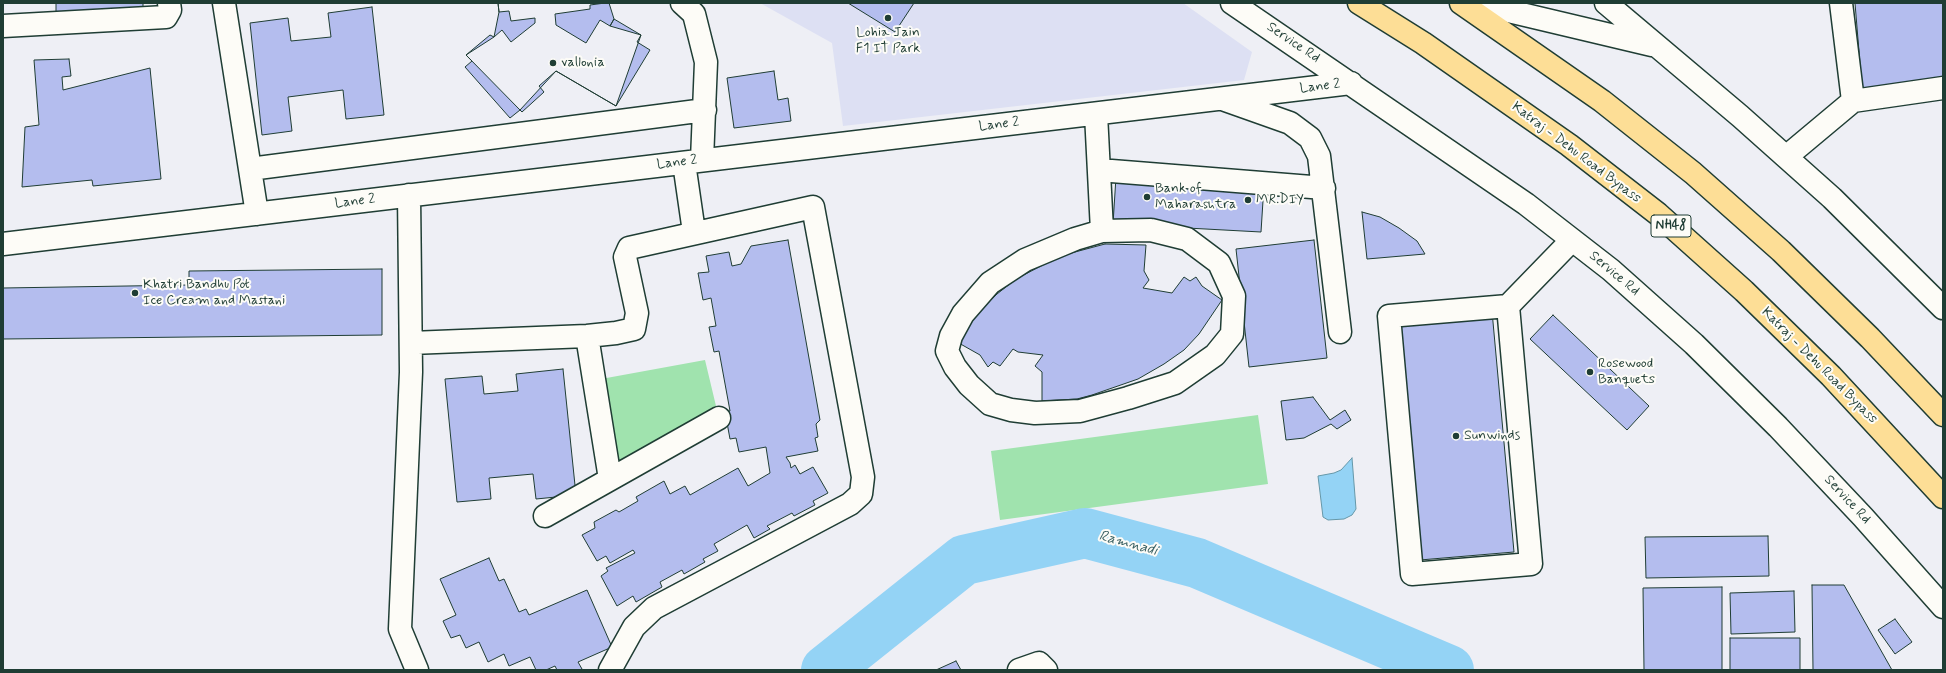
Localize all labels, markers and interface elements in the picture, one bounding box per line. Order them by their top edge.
marker: Lohia Jain F1 IT Park [883,13,893,23]
street label: Service Rd [1263,19,1323,67]
place label: Lohia Jain F1 IT Park [856,25,920,58]
place label: vallonia [561,55,605,71]
marker: vallonia [548,58,558,68]
street label: Lane 2 [1299,76,1341,98]
street label: Katraj - Dehu Road Bypass [1508,99,1644,207]
street label: Lane 2 [978,114,1020,136]
street label: Lane 2 [656,152,698,174]
place label: Bank of Maharashtra [1155,181,1236,214]
street label: Lane 2 [334,191,376,213]
marker: Bank of Maharashtra [1142,192,1152,202]
place label: MR.DIY [1256,192,1304,208]
marker: MR.DIY [1243,195,1253,205]
road number: NH48 [1651,215,1691,237]
street label: Service Rd [1585,248,1643,300]
place label: Khatri Bandhu Pot Ice Cream and Mastani [143,277,285,310]
marker: Khatri Bandhu Pot Ice Cream and Mastani [130,288,140,298]
street label: Katraj - Dehu Road Bypass [1757,304,1881,428]
place label: Rosewood Banquets [1598,356,1655,388]
marker: Rosewood Banquets [1585,367,1595,377]
place label: Sunwinds [1464,428,1520,444]
marker: Sunwinds [1451,431,1461,441]
street label: Service Rd [1820,472,1874,528]
water label: Ramnadi [1097,528,1159,560]

